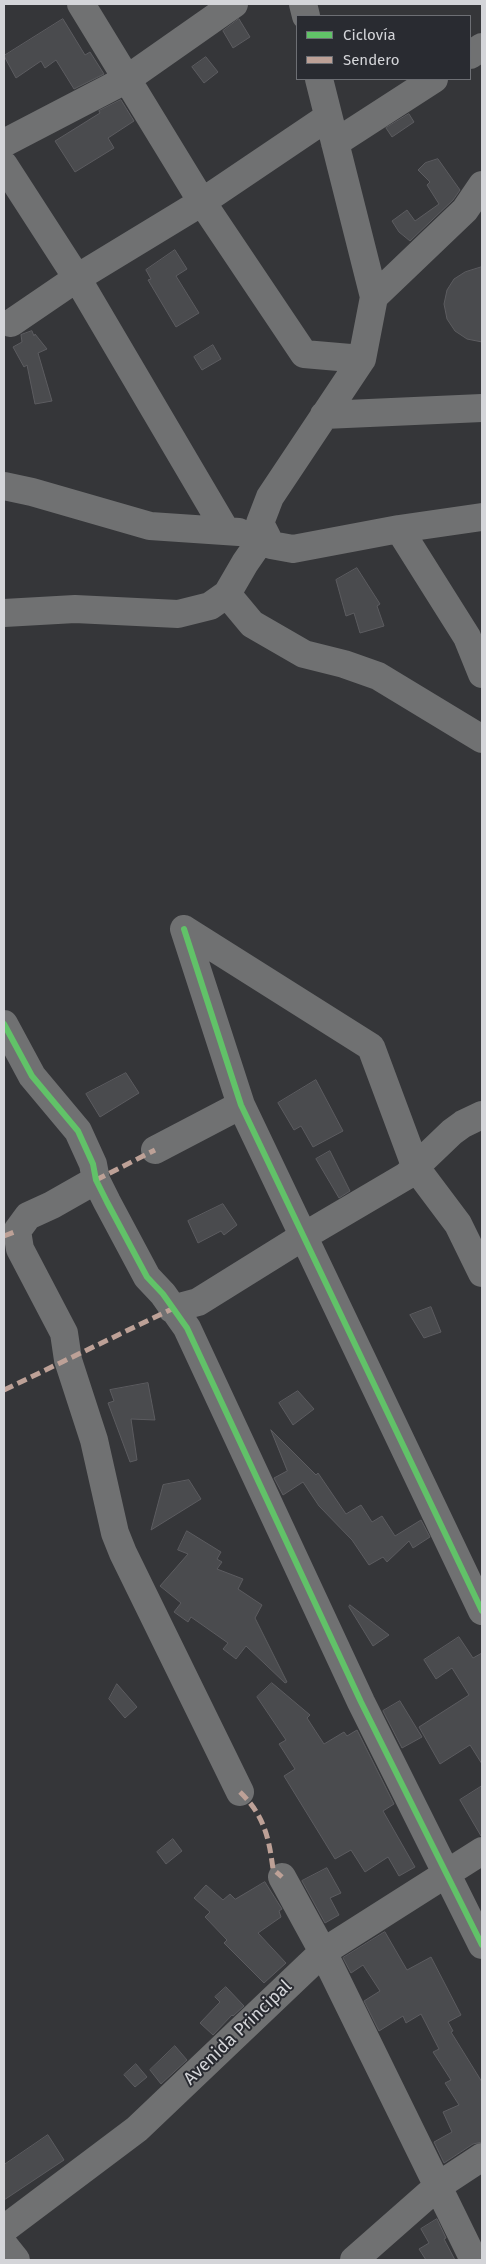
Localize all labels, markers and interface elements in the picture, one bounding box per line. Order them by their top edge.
legend [296,15,471,80]
text: Ciclovía [343,26,396,44]
text: Sendero [343,51,399,69]
street label: Avenida Principal [180,1976,296,2090]

